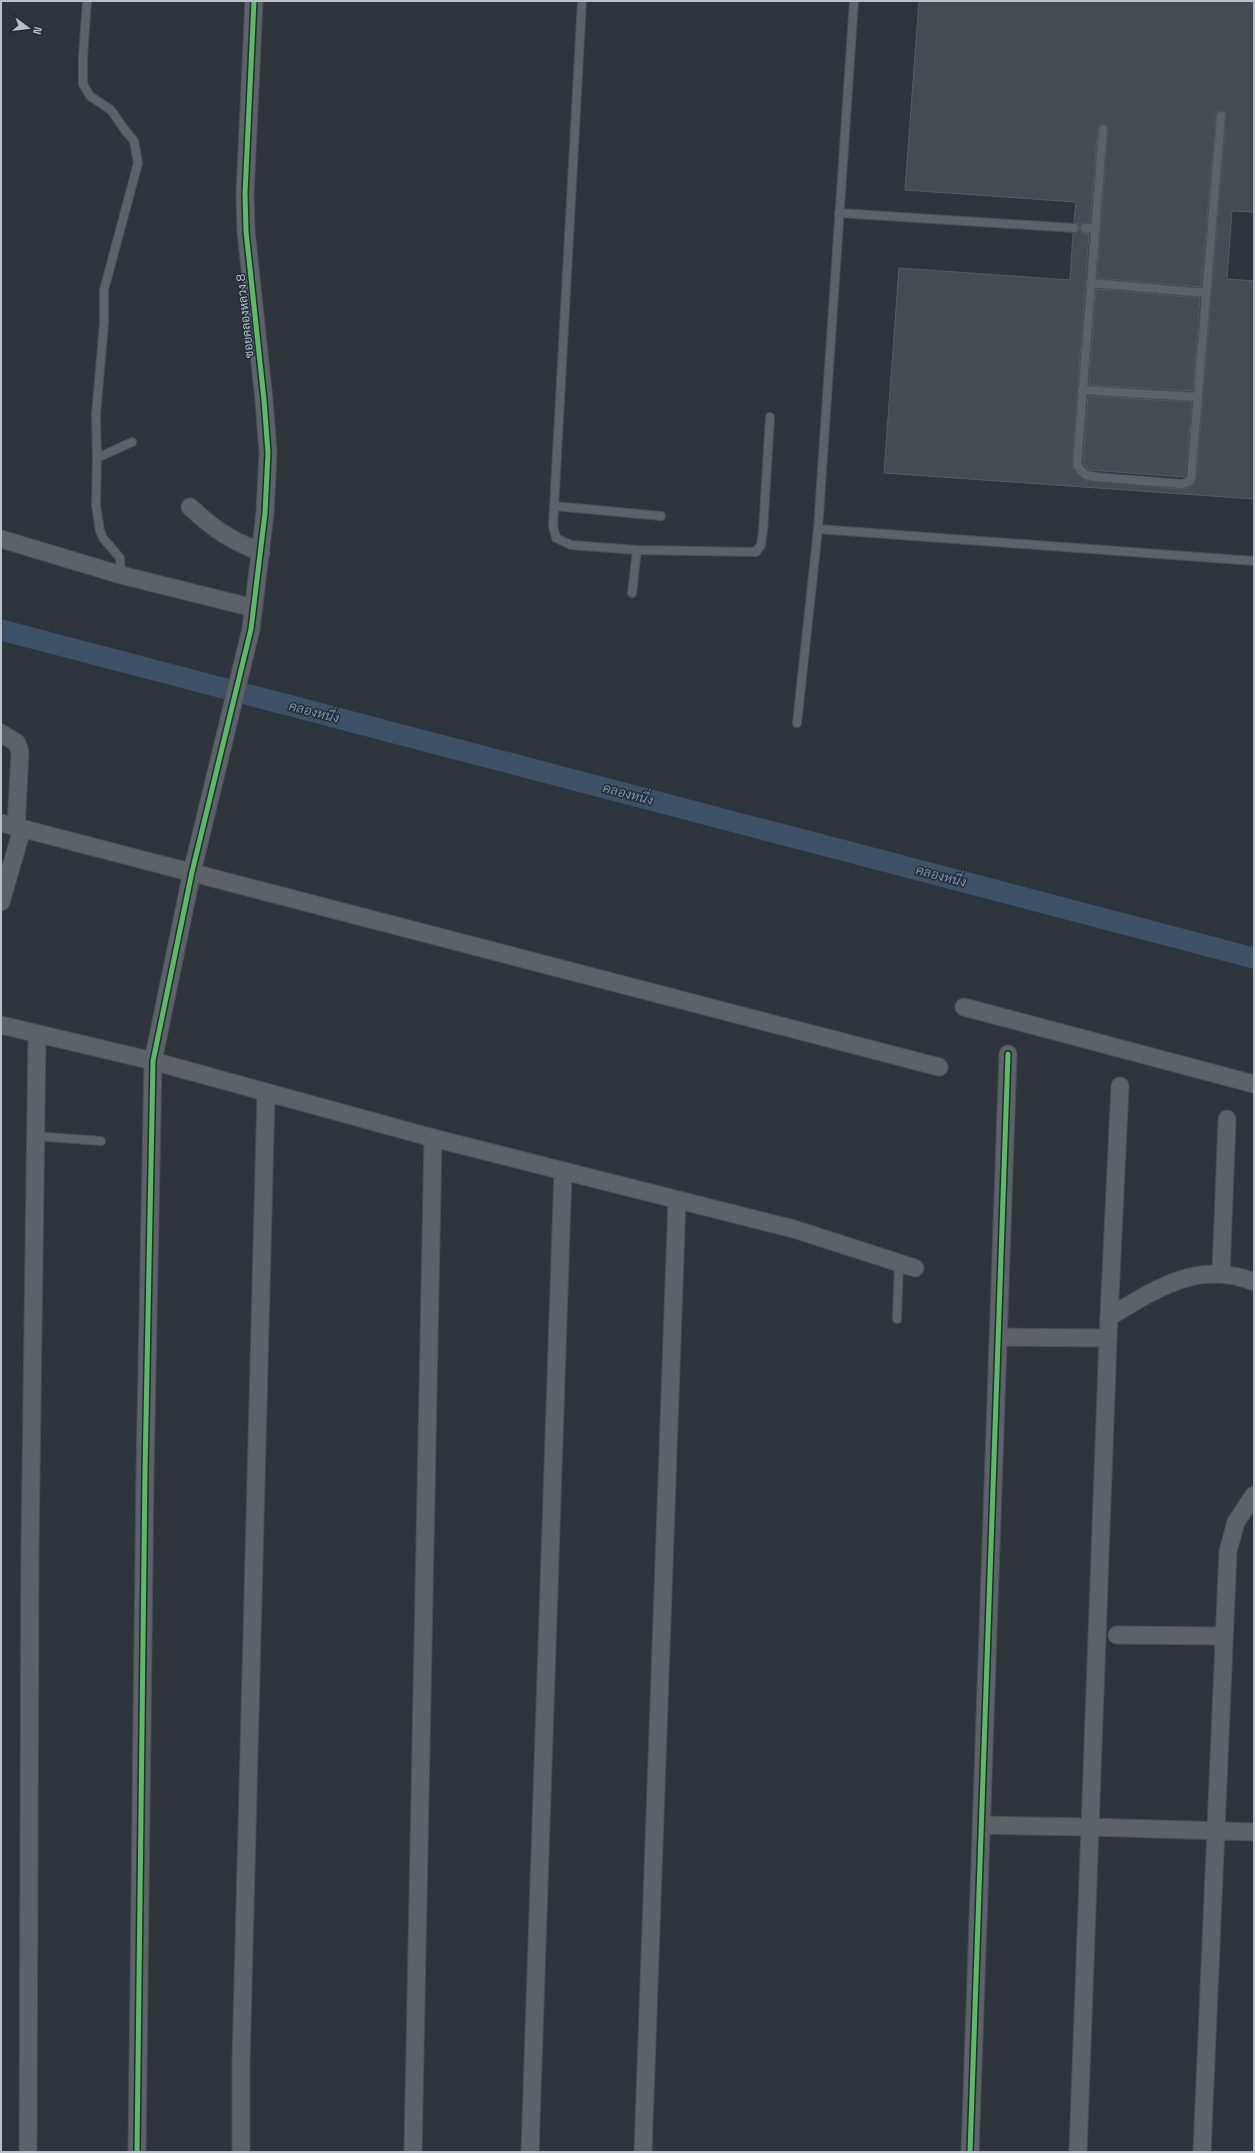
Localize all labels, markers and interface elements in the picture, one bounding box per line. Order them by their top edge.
north arrow [8,8,48,48]
text: N [30,25,45,36]
street label: ซอยคลองหลวง 8 [233,273,257,359]
water label: คลองหนึ่ง [287,693,342,727]
water label: คลองหนึ่ง [601,775,656,809]
water label: คลองหนึ่ง [914,857,969,891]

